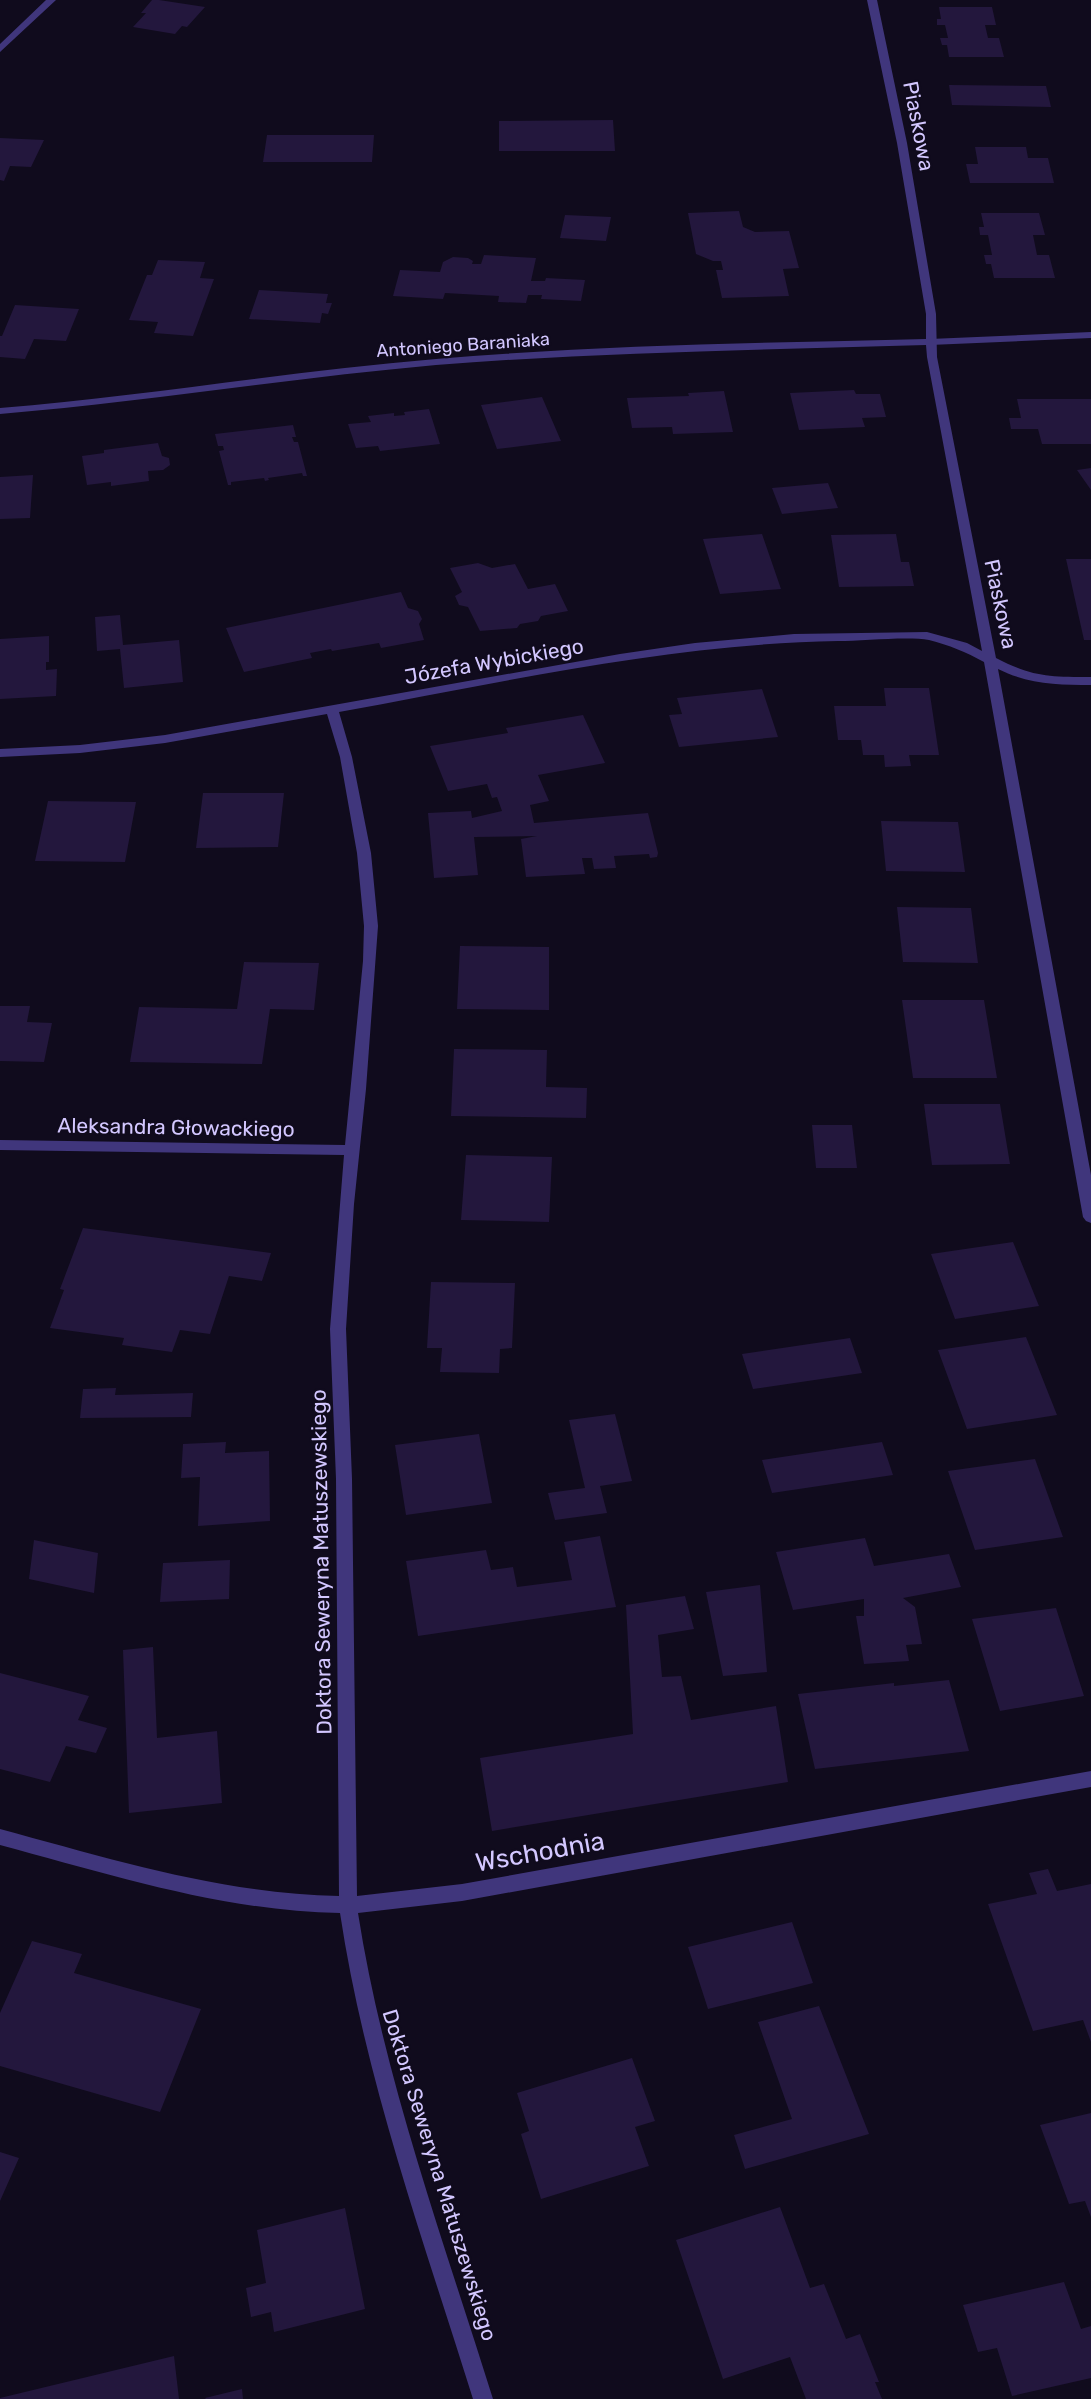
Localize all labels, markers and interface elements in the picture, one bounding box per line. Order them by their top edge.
street label: Piaskowa [898,79,940,173]
street label: Antoniego Baraniaka [376,328,550,362]
street label: Piaskowa [979,557,1023,651]
street label: Józefa Wybickiego [402,633,586,689]
street label: Aleksandra Głowackiego [57,1112,295,1142]
street label: Doktora Seweryna Matuszewskiego [305,1389,337,1735]
street label: Wschodnia [473,1825,607,1879]
street label: Doktora Seweryna Matuszewskiego [378,2006,502,2344]

